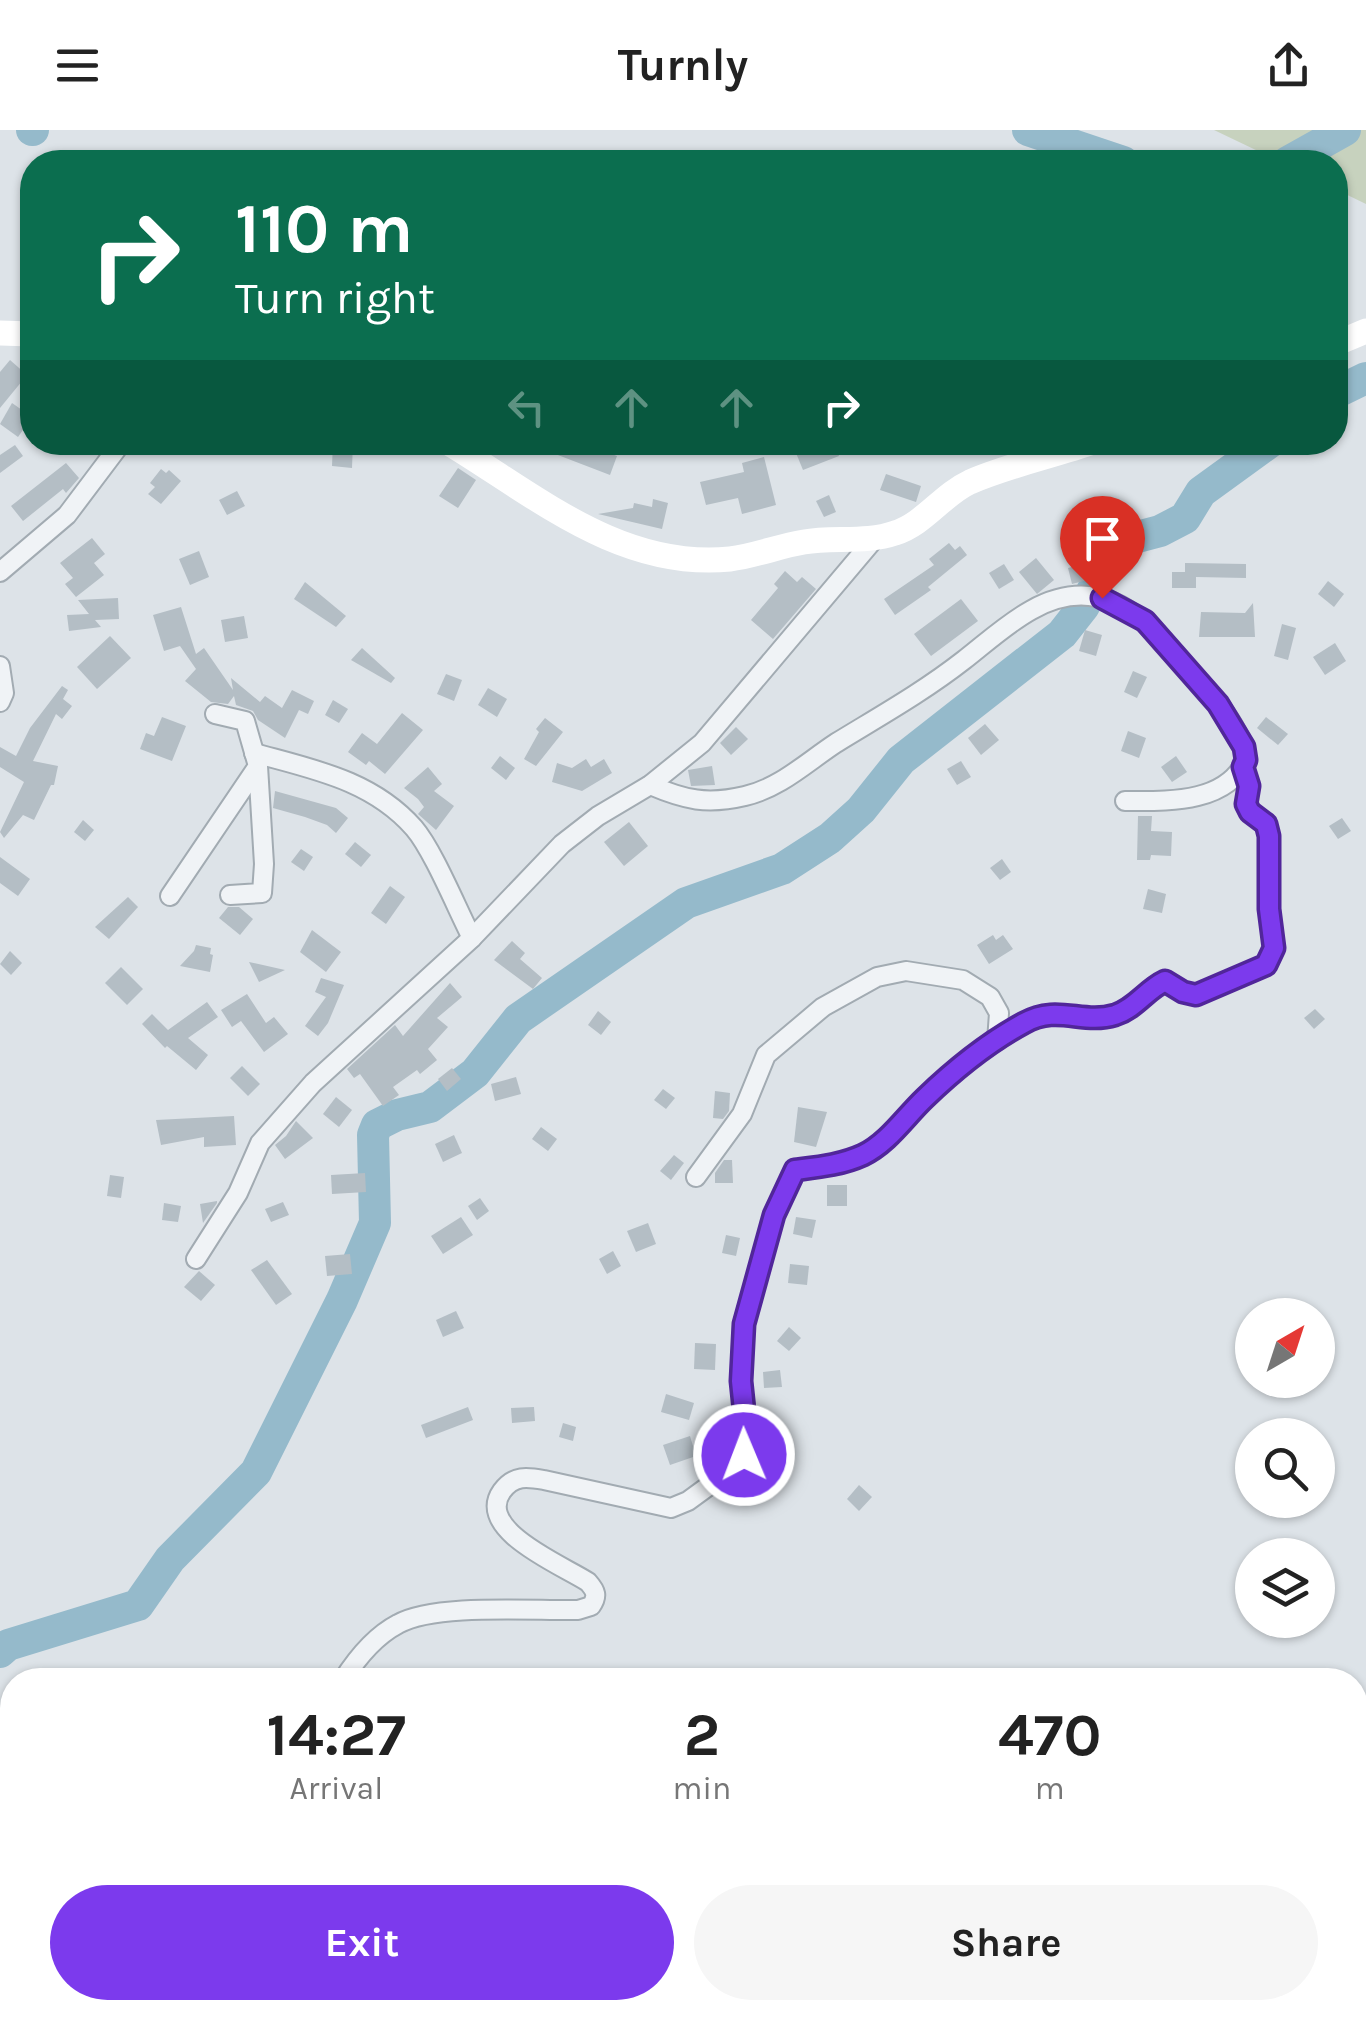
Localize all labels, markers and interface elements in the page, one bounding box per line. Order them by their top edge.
icon: menu [50,38,105,93]
icon: share [1261,38,1316,93]
text: Turnly [618,39,748,91]
text: 110 m [235,188,413,270]
icon: right [70,190,200,320]
text: Turn right [235,272,435,324]
icon: left [499,380,554,435]
icon: ahead [604,380,659,435]
icon: ahead [709,380,764,435]
icon: right [814,380,869,435]
pin [1060,496,1145,599]
icon: arrive [1075,511,1130,566]
north arrow [1235,1298,1335,1398]
map controls [1235,1298,1335,1638]
position arrow [692,1403,796,1507]
button: search [1235,1418,1335,1518]
button: layers [1235,1538,1335,1638]
text: 14:27 [267,1700,406,1770]
text: 2 [684,1700,720,1770]
text: 470 [998,1700,1101,1770]
text: Arrival [289,1770,383,1807]
text: min [673,1770,731,1807]
text: m [1035,1770,1065,1807]
button: Exit [50,1885,674,2000]
button: Share [694,1885,1318,2000]

